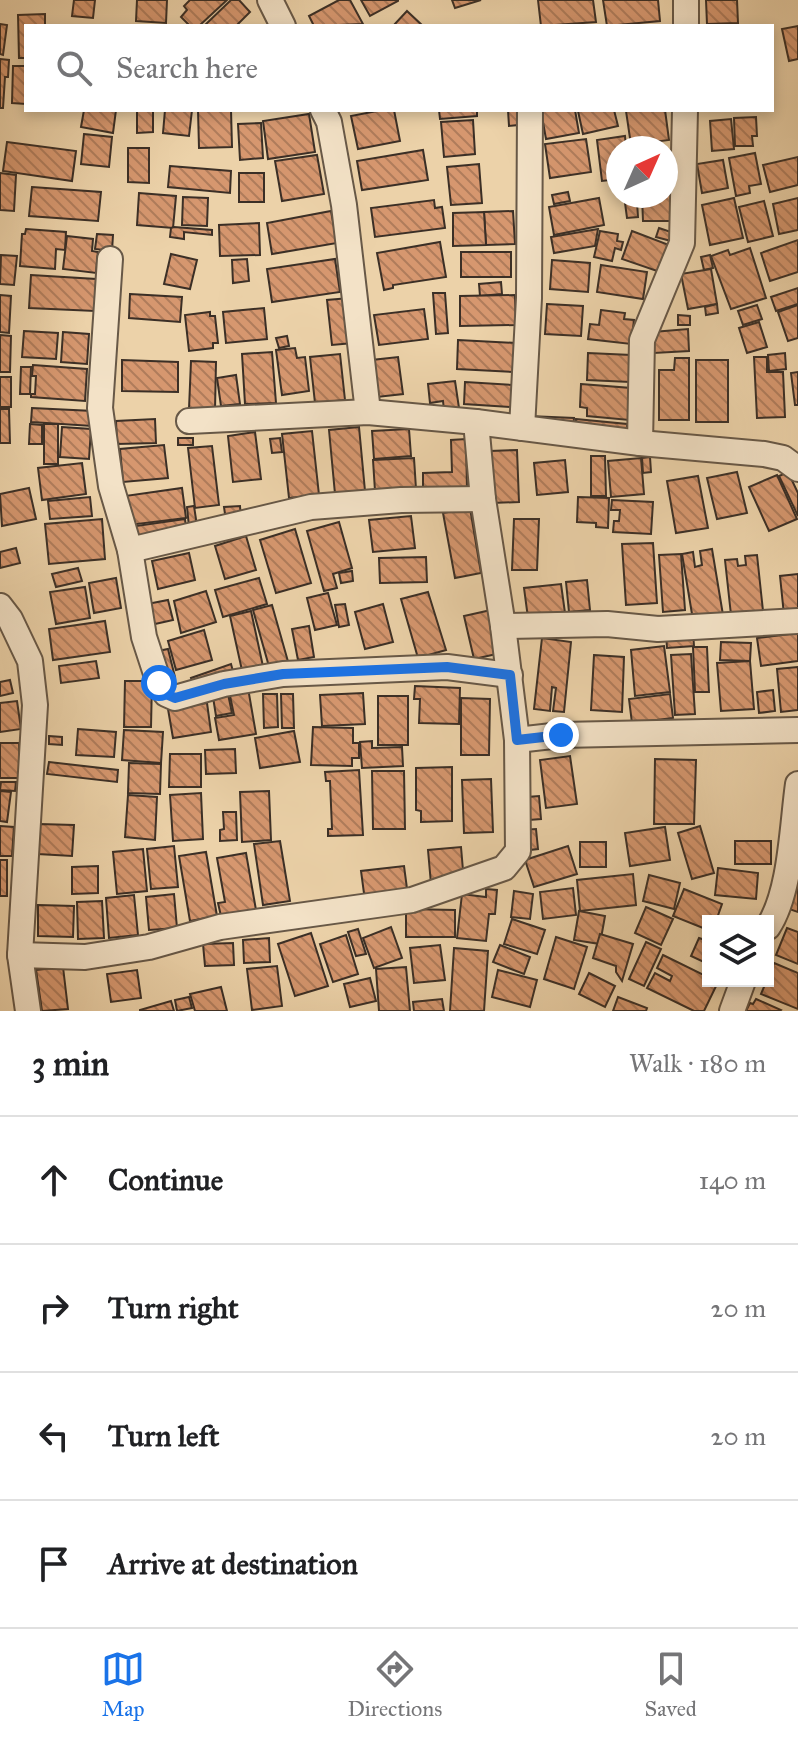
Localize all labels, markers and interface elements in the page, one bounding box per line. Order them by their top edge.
search box [24,24,774,112]
icon: search [52,46,96,90]
text: Search here [116,50,258,86]
north arrow [606,136,678,208]
route start [141,665,177,701]
route end [543,717,579,753]
map controls [702,915,774,987]
button: layers [702,915,774,987]
text: 3 min [32,1043,109,1084]
text: Walk · 180 m [629,1047,766,1079]
icon: ahead [32,1158,76,1202]
text: Continue [108,1162,223,1198]
text: 140 m [699,1164,766,1196]
icon: right [32,1286,76,1330]
text: Turn right [108,1290,239,1326]
text: 20 m [711,1292,766,1324]
icon: left [32,1414,76,1458]
text: Turn left [108,1418,219,1454]
text: 20 m [711,1420,766,1452]
icon: arrive [32,1542,76,1586]
text: Arrive at destination [108,1546,358,1582]
tab: Map [101,1647,145,1722]
tab: Directions [347,1647,442,1722]
tab: Saved [645,1647,697,1722]

